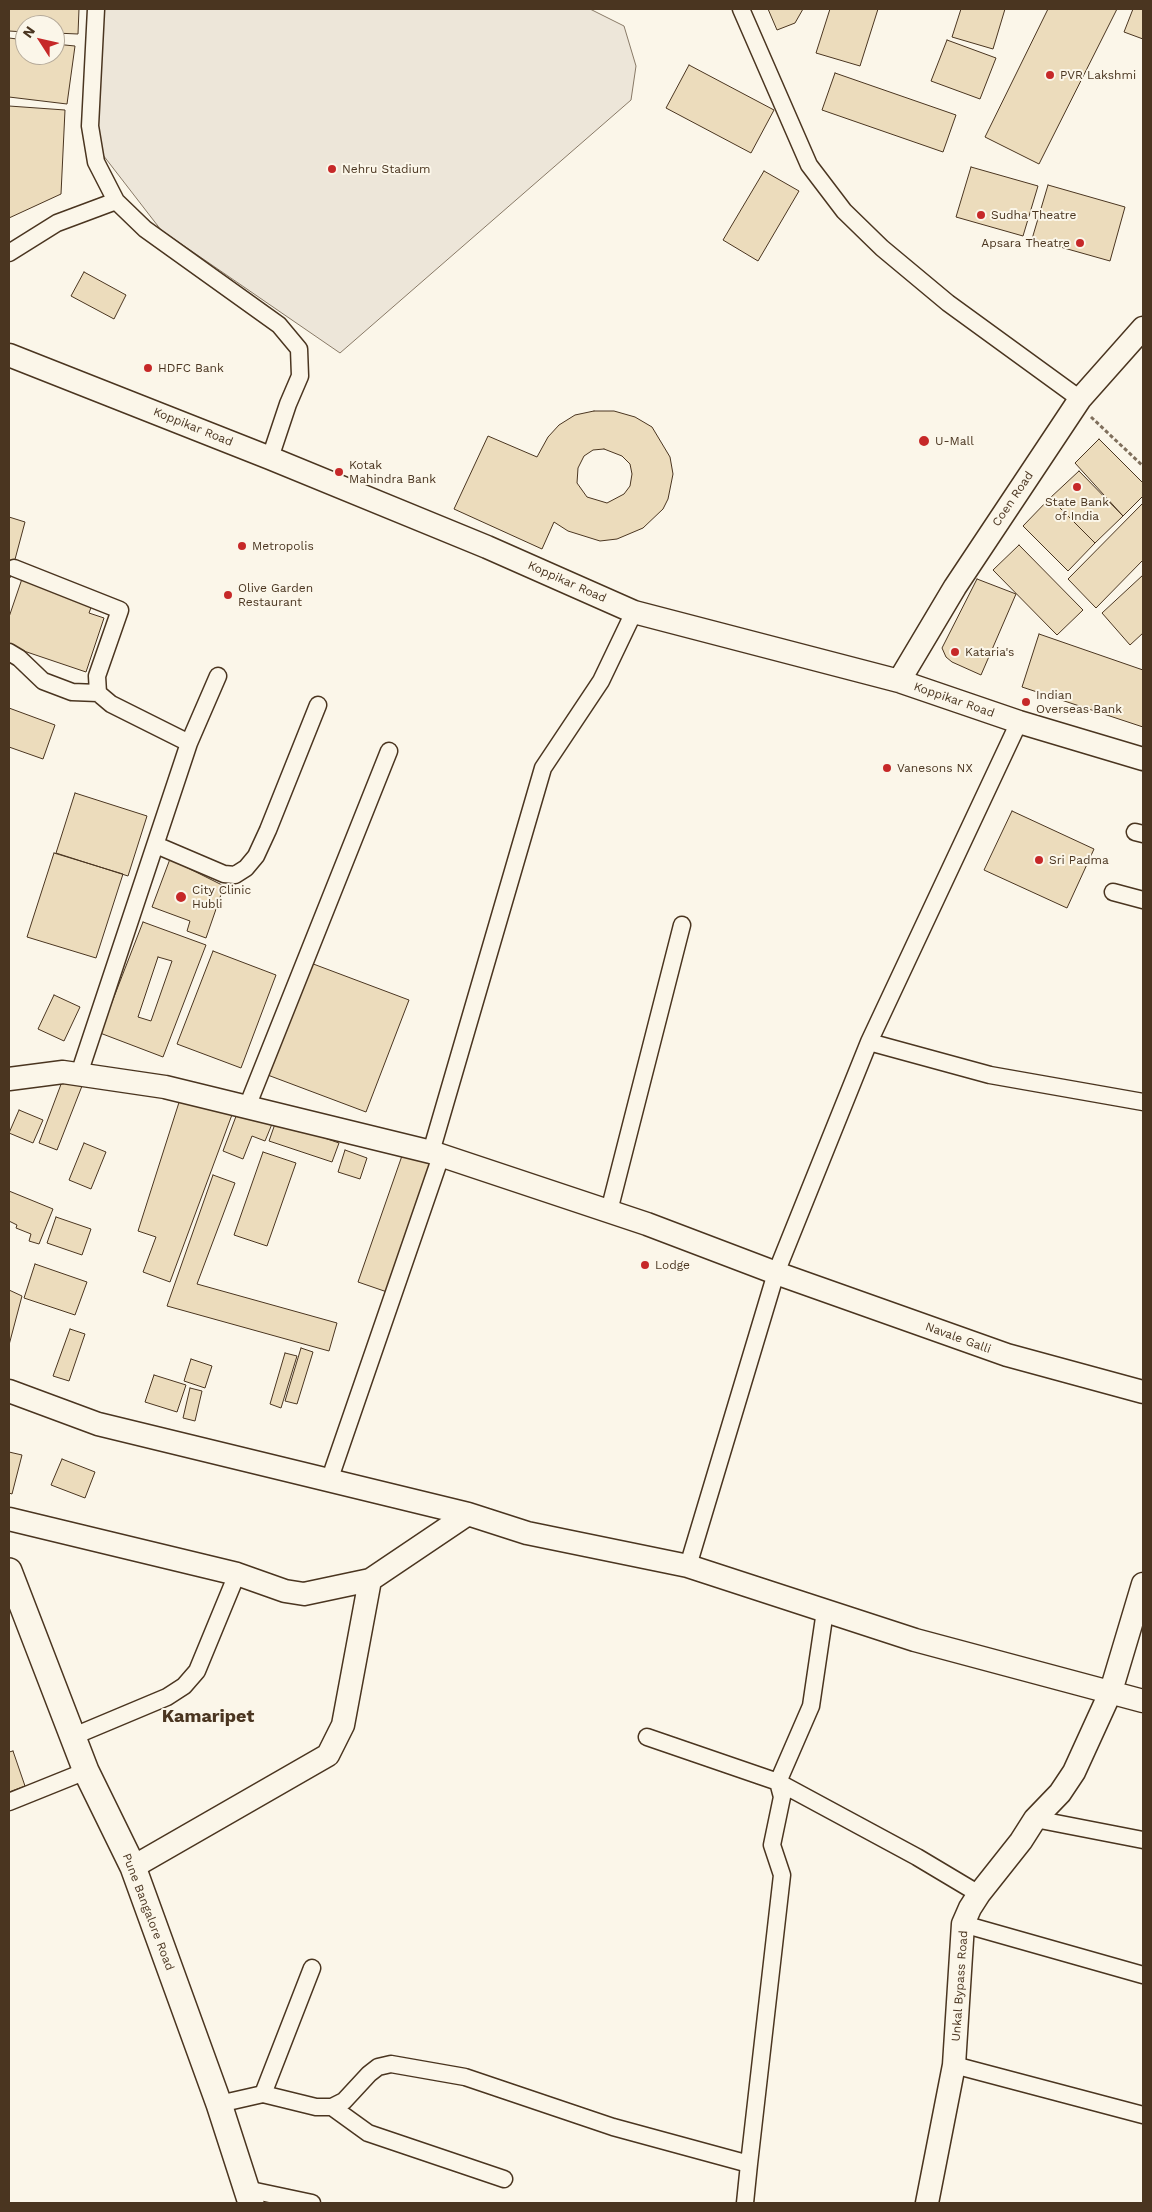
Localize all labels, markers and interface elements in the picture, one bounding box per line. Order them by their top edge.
north arrow [15,15,65,65]
text: N [19,23,38,41]
place label: PVR Lakshmi [1060,68,1136,82]
marker: PVR Lakshmi [1044,69,1056,81]
place label: Nehru Stadium [342,162,431,176]
marker: Nehru Stadium [326,163,338,175]
place label: Sudha Theatre [991,208,1076,222]
marker: Sudha Theatre [975,209,987,221]
place label: Apsara Theatre [981,236,1070,250]
marker: Apsara Theatre [1074,237,1086,249]
place label: HDFC Bank [158,361,224,375]
marker: HDFC Bank [142,362,154,374]
street label: Koppikar Road [151,404,235,450]
marker: U-Mall [917,434,931,448]
place label: U-Mall [935,434,974,448]
place label: Kotak Mahindra Bank [349,458,436,486]
marker: Kotak Mahindra Bank [333,466,345,478]
street label: Coen Road [989,469,1037,529]
marker: State Bank of India [1071,481,1083,493]
place label: State Bank of India [1045,495,1109,523]
place label: Metropolis [252,539,314,553]
marker: Metropolis [236,540,248,552]
street label: Koppikar Road [525,558,609,606]
place label: Olive Garden Restaurant [238,581,313,609]
marker: Olive Garden Restaurant [222,589,234,601]
place label: Kataria's [965,645,1014,659]
marker: Kataria's [949,646,961,658]
street label: Koppikar Road [912,679,996,721]
place label: Indian Overseas Bank [1036,688,1122,716]
marker: Indian Overseas Bank [1020,696,1032,708]
place label: Vanesons NX [897,761,973,775]
marker: Vanesons NX [881,762,893,774]
place label: Sri Padma [1049,853,1109,867]
marker: Sri Padma [1033,854,1045,866]
place label: City Clinic Hubli [192,883,251,911]
marker: City Clinic Hubli [174,890,188,904]
place label: Lodge [655,1258,690,1272]
marker: Lodge [639,1259,651,1271]
street label: Navale Galli [923,1319,993,1357]
district label: Kamaripet [162,1706,254,1728]
street label: Pune Bangalore Road [119,1851,177,1973]
street label: Unkal Bypass Road [949,1930,971,2042]

